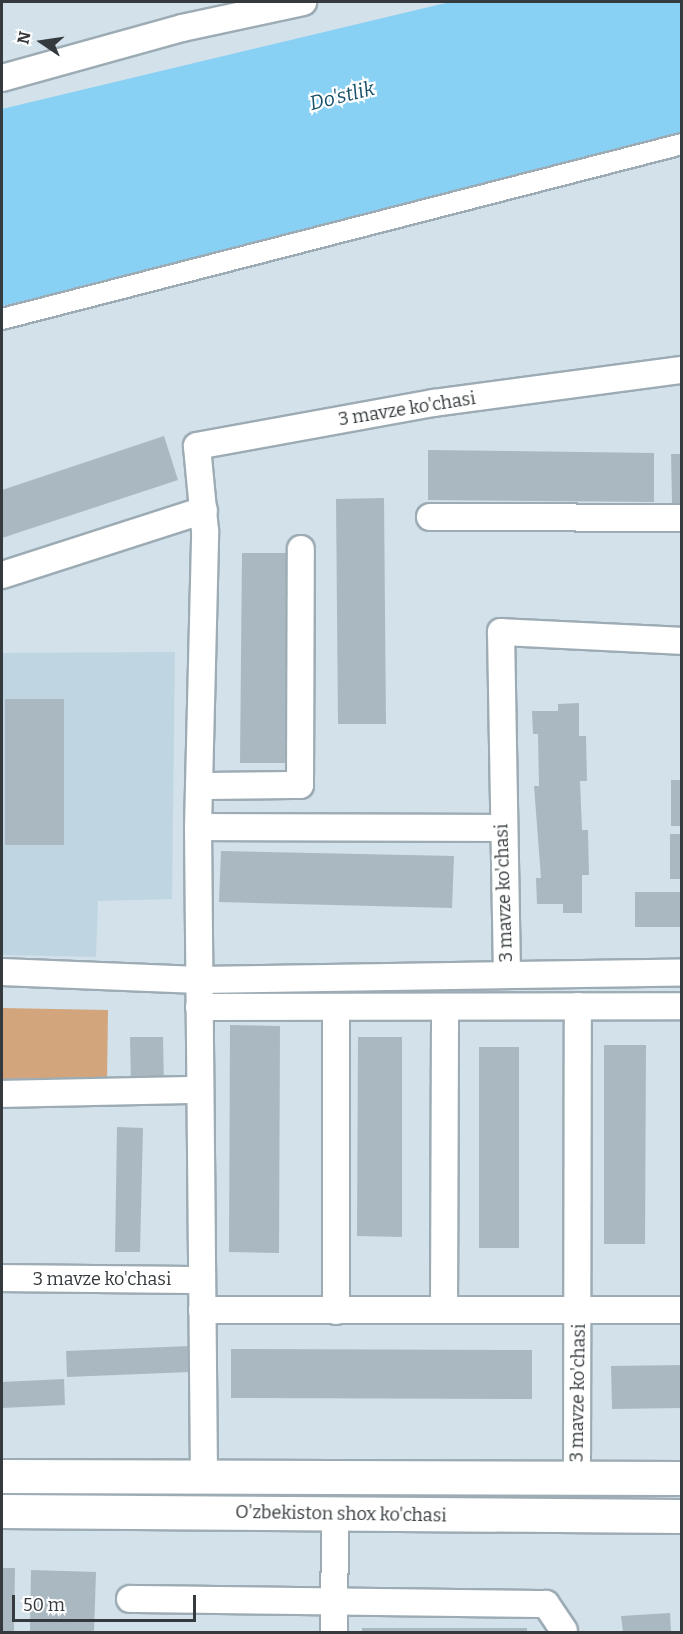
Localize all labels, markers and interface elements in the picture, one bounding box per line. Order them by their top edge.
north arrow [12,12,72,72]
text: N [13,30,35,46]
water label: Do'stlik [307,76,377,116]
street label: 3 mavze ko'chasi [337,387,477,431]
street label: 3 mavze ko'chasi [491,823,517,963]
street label: 3 mavze ko'chasi [33,1268,171,1290]
street label: 3 mavze ko'chasi [566,1324,590,1462]
street label: O'zbekiston shox ko'chasi [235,1501,447,1527]
scale bar [15,1583,200,1621]
text: 50 m [23,1594,65,1616]

